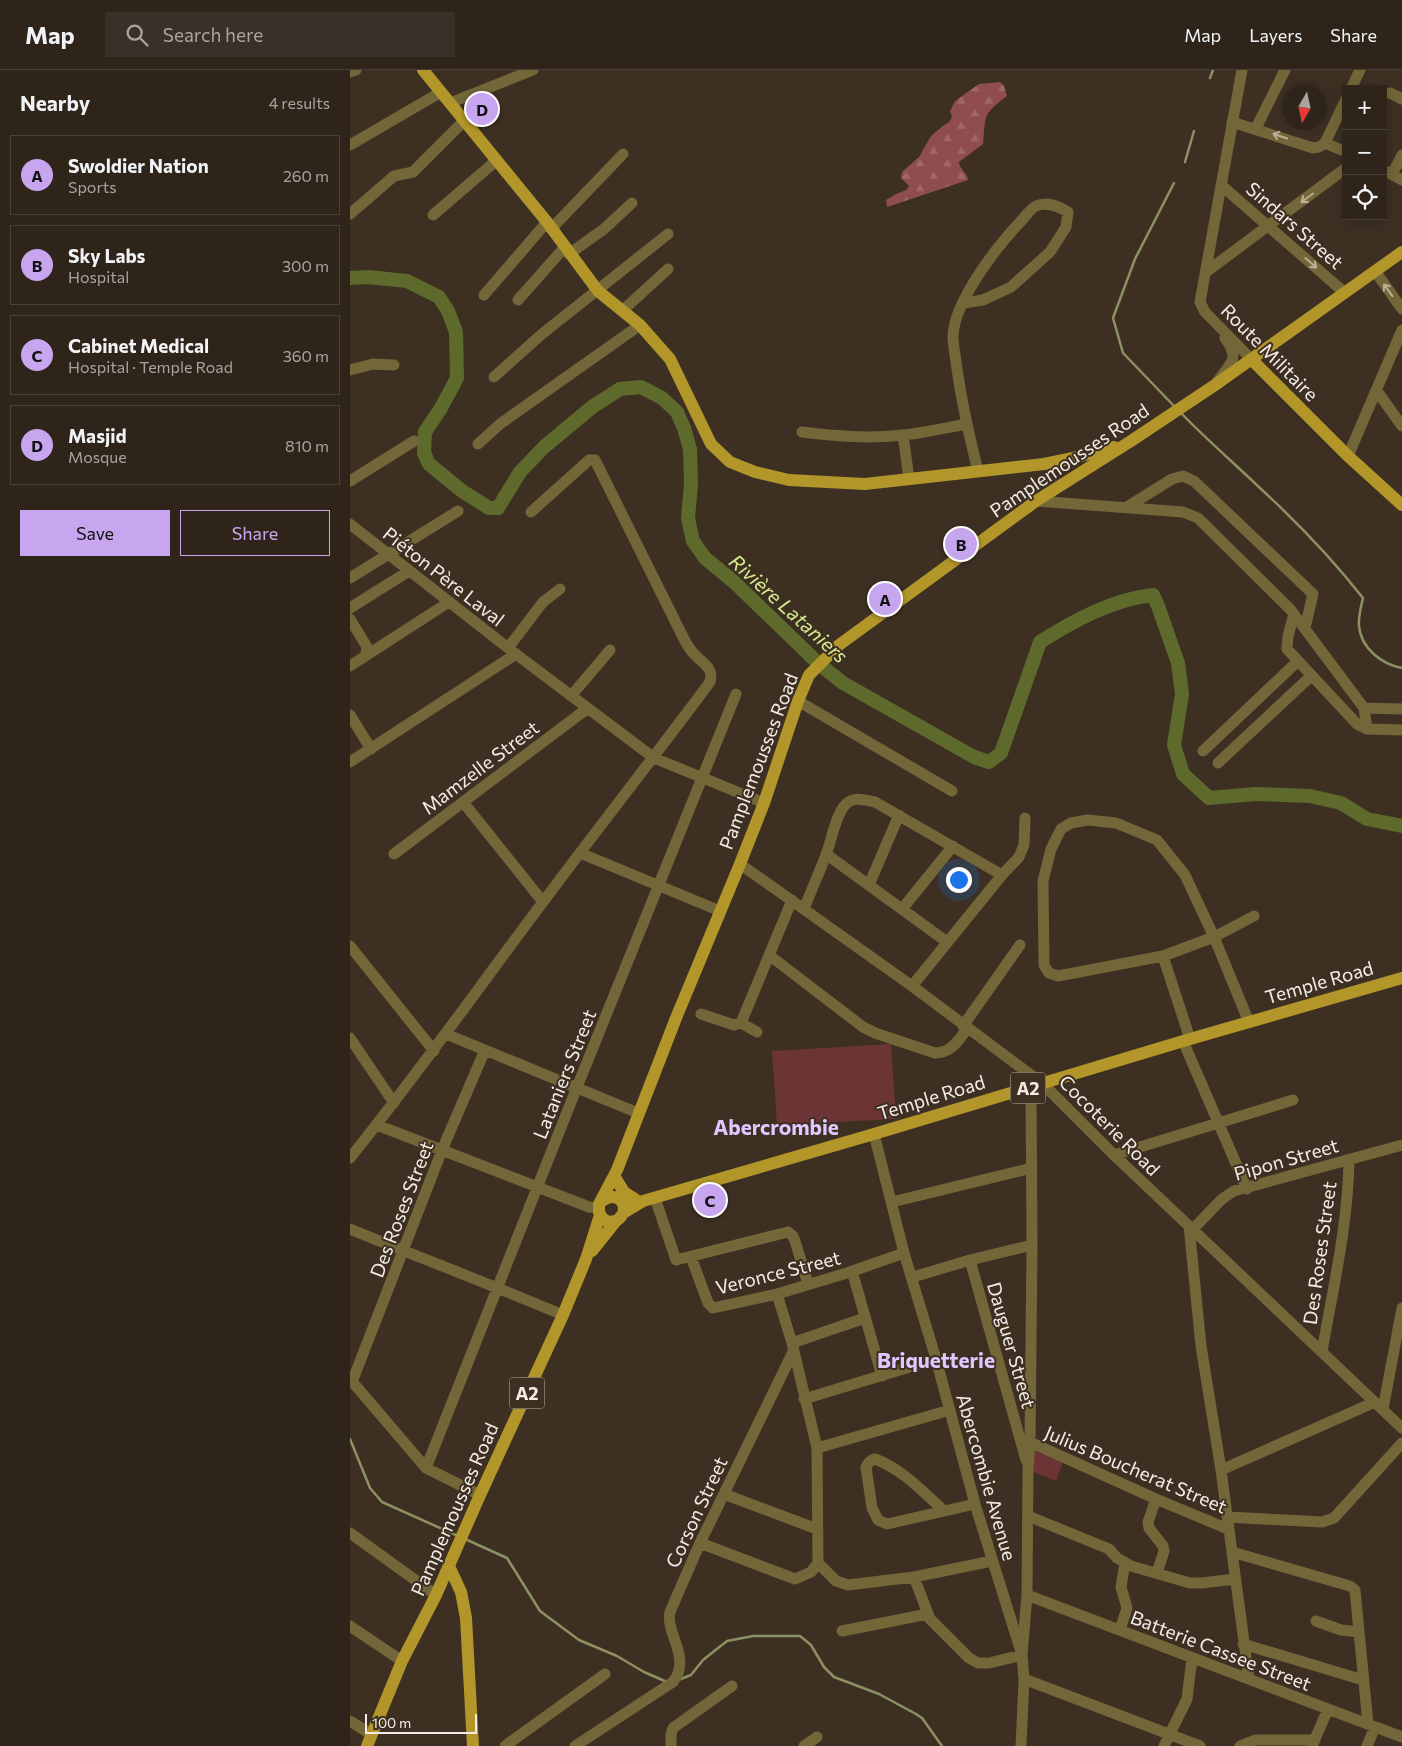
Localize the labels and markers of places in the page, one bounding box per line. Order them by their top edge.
pin: D [466,90,498,128]
pin: B [945,525,977,563]
pin: A [869,580,901,618]
pin: C [694,1181,726,1219]

